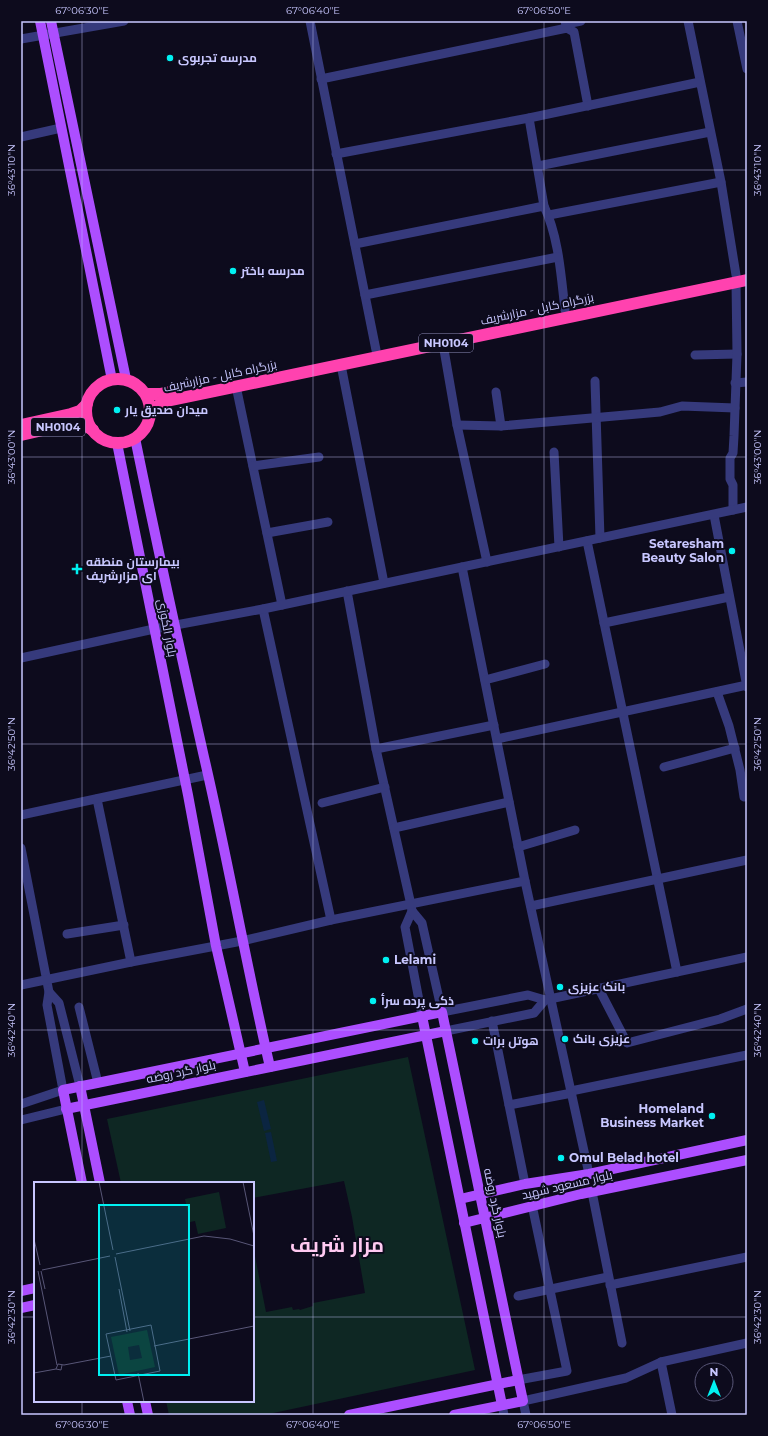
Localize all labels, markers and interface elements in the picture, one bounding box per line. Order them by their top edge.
text: 67°06'30"E [55,4,109,17]
text: 67°06'40"E [286,4,340,17]
text: 67°06'50"E [517,4,571,17]
place label: مدرسه تجربوى [178,50,257,66]
marker: مدرسه تجربوى [165,53,175,63]
text: 36°43'10"N [5,144,18,196]
text: 36°43'10"N [751,144,764,196]
place label: مدرسه باختر [240,263,305,279]
marker: مدرسه باختر [228,266,238,276]
street label: بزرگراه کابل - مزارشریف [479,289,595,328]
road number: NH0104 [419,334,473,352]
street label: بزرگراه کابل - مزارشریف [162,356,278,395]
place label: میدان صدیق یار [124,402,208,418]
marker: میدان صدیق یار [112,405,122,415]
road number: NH0104 [31,418,85,436]
text: 36°43'00"N [5,430,18,484]
text: 36°43'00"N [751,430,764,484]
place label: Setaresham Beauty Salon [641,536,724,565]
marker: Setaresham Beauty Salon [727,546,737,556]
place label: بیمارستان منطقه ای مزارشریف [86,554,180,584]
marker: بیمارستان منطقه ای مزارشریف [71,563,83,575]
street label: بلوار الکوزی [155,598,180,658]
text: 36°42'50"N [5,717,18,771]
text: 36°42'50"N [751,717,764,771]
place label: Lelami [394,952,436,967]
marker: Lelami [381,955,391,965]
place label: بانک عزیزی [568,979,625,995]
marker: بانک عزیزی [555,982,565,992]
place label: ذکی پرده سرأ [381,993,454,1010]
marker: ذکی پرده سرأ [368,996,378,1006]
text: 36°42'40"N [5,1003,18,1057]
text: 36°42'40"N [751,1003,764,1057]
place label: عزیزی بانک [573,1031,630,1047]
place label: هوتل برات [483,1033,539,1049]
marker: عزیزی بانک [560,1034,570,1044]
marker: هوتل برات [470,1036,480,1046]
street label: بلوار گرد روضه [145,1057,217,1086]
place label: Homeland Business Market [600,1101,705,1130]
marker: Homeland Business Market [707,1111,717,1121]
place label: Omul Belad hotel [569,1150,679,1165]
marker: Omul Belad hotel [556,1153,566,1163]
street label: بلوار گرد روضه [481,1167,510,1239]
street label: بلوار مسعود شهید [520,1167,614,1202]
inset map [34,1182,254,1402]
district label: مزار شريف [290,1233,384,1257]
text: 36°42'30"N [5,1290,18,1344]
text: 36°42'30"N [751,1290,764,1344]
north arrow [694,1362,734,1402]
text: N [710,1365,718,1379]
text: 67°06'30"E [55,1418,109,1431]
text: 67°06'40"E [286,1418,340,1431]
text: 67°06'50"E [517,1418,571,1431]

